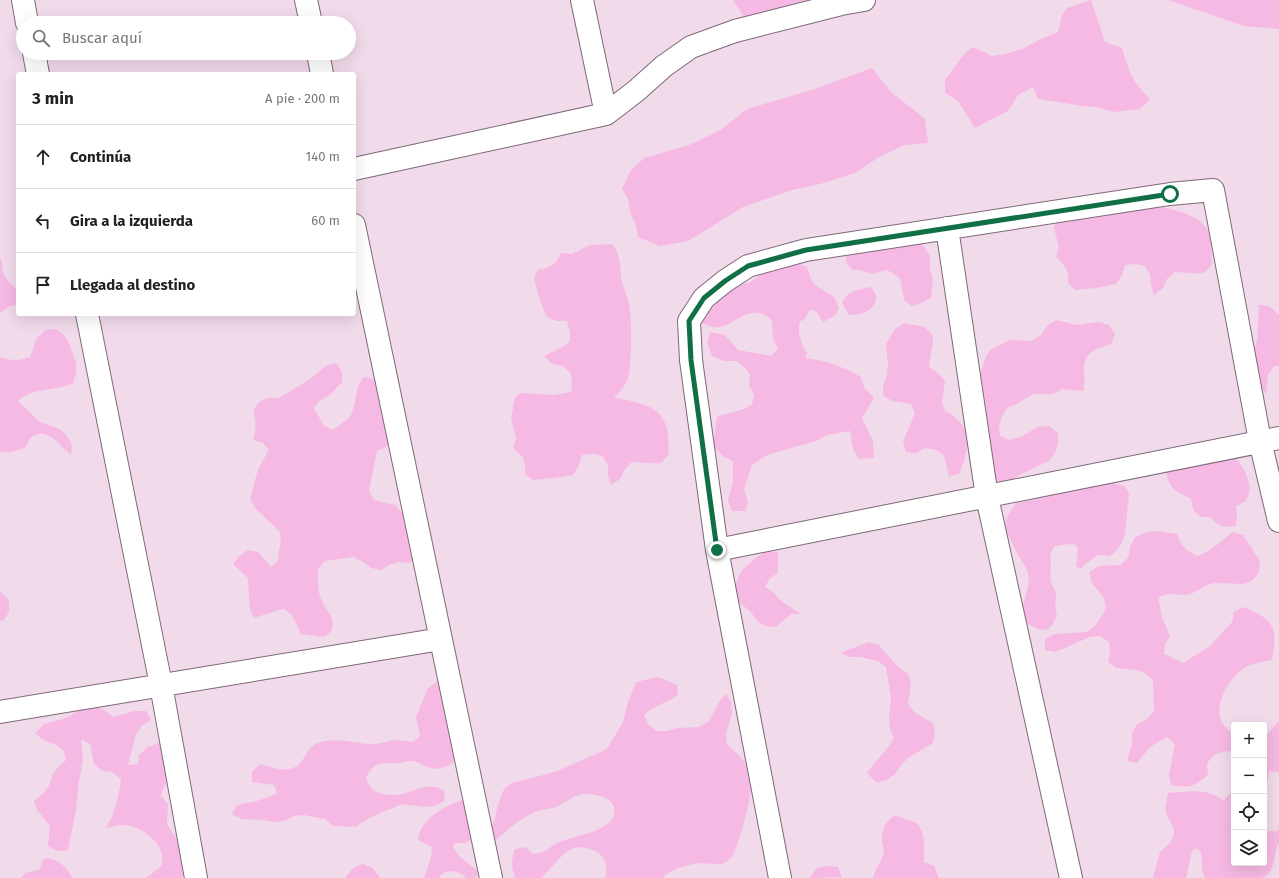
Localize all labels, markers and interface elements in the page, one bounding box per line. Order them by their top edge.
search box [16,16,356,60]
icon: search [30,27,52,49]
text: Buscar aquí [62,29,142,47]
text: 3 min [32,88,74,109]
text: A pie · 200 m [265,91,340,106]
icon: ahead [32,146,54,168]
text: Continúa [70,148,131,166]
text: 140 m [306,149,340,164]
route start [1161,185,1179,203]
icon: left [32,210,54,232]
text: Gira a la izquierda [70,212,193,230]
text: 60 m [311,213,340,228]
icon: arrive [32,274,54,296]
text: Llegada al destino [70,276,195,294]
route end [708,541,726,559]
map controls [1231,722,1267,866]
button: + [1231,722,1267,758]
button: − [1231,758,1267,794]
button: locate [1231,794,1267,830]
button: layers [1231,830,1267,866]

